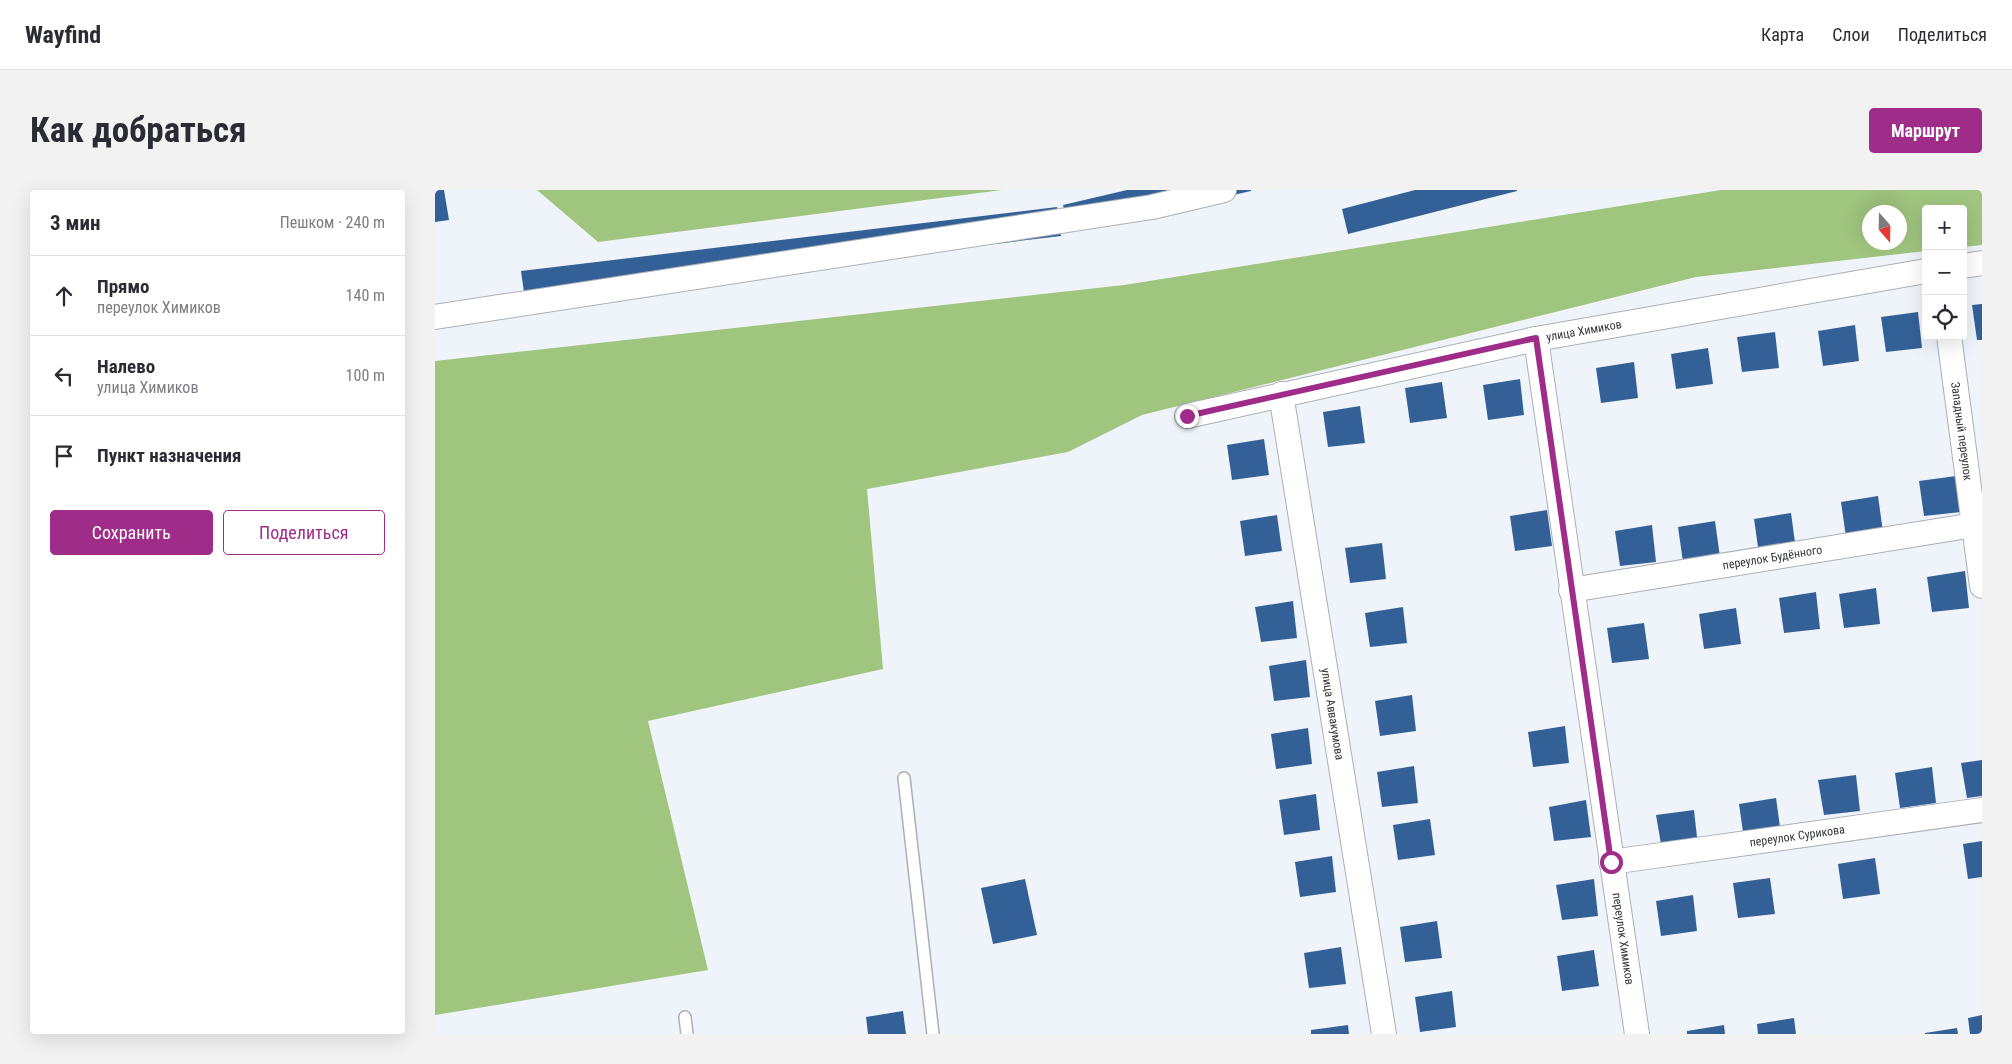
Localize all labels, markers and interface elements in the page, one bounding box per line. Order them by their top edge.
text: Wayfind [25,21,101,49]
text: Карта [1761,24,1804,45]
text: Слои [1832,24,1870,45]
text: Поделиться [1898,24,1987,45]
button: Маршрут [1869,108,1982,153]
text: Как добраться [30,110,246,151]
north arrow [1862,205,1907,250]
map controls [1922,205,1967,340]
button: + [1922,205,1967,250]
text: 3 мин [50,211,100,235]
text: Пешком · 240 m [280,213,385,232]
button: − [1922,250,1967,295]
text: Прямо [97,275,150,298]
icon: ahead [50,282,78,310]
text: 140 m [346,286,385,305]
button: locate [1922,295,1967,340]
text: переулок Химиков [97,298,221,317]
street label: улица Химиков [1545,317,1623,344]
text: Налево [97,355,155,378]
icon: left [50,362,78,390]
text: 100 m [346,366,385,385]
text: улица Химиков [97,378,198,397]
street label: Западный переулок [1948,381,1975,482]
route end [1176,405,1199,428]
icon: arrive [50,442,78,470]
text: Пункт назначения [97,444,241,467]
button: Сохранить [50,510,213,555]
button: Поделиться [223,510,385,555]
street label: переулок Будённого [1722,543,1823,572]
street label: улица Аввакумова [1318,667,1347,761]
street label: переулок Сурикова [1749,822,1846,850]
route start [1600,851,1623,874]
street label: переулок Химиков [1610,892,1637,986]

